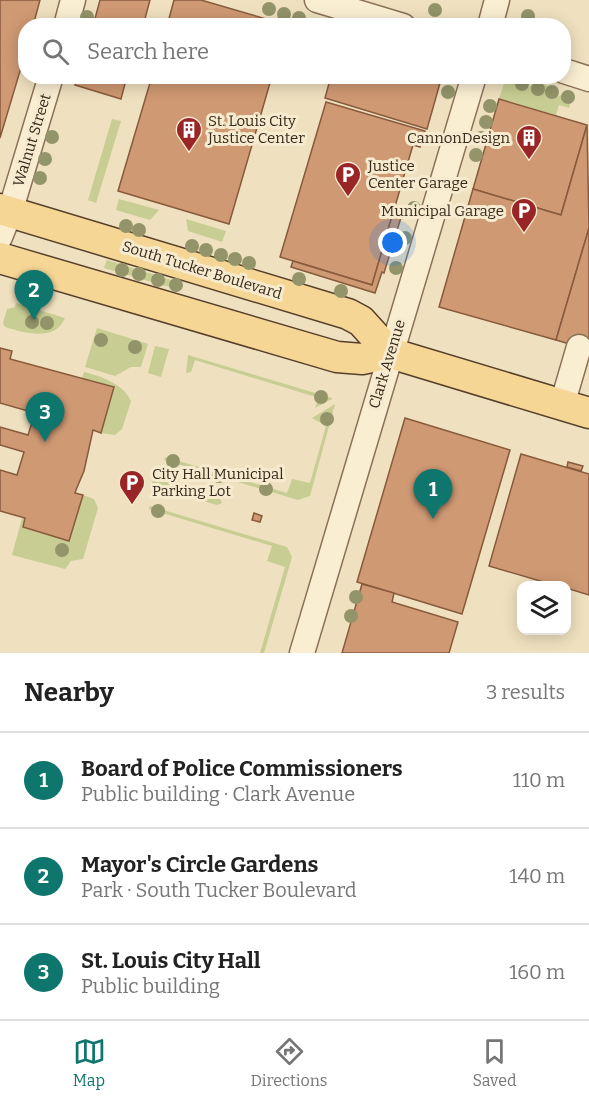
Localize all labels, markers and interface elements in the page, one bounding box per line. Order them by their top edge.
search box [18,18,571,84]
icon: search [39,35,72,68]
text: Search here [87,38,209,65]
street label: Walnut Street [9,91,55,189]
place label: St. Louis City Justice Center [207,112,305,147]
building icon: St. Louis City Justice Center [174,115,204,153]
building icon: CannonDesign [514,123,544,161]
place label: CannonDesign [407,129,510,147]
place label: Justice Center Garage [367,157,468,192]
parking icon: Justice Center Garage [333,160,363,198]
parking icon: Municipal Garage [509,196,539,234]
place label: Municipal Garage [381,202,504,220]
your location [378,228,407,257]
street label: South Tucker Boulevard [120,237,284,303]
pin: 2 [15,270,54,320]
street label: Clark Avenue [365,317,409,411]
pin: 3 [26,392,64,442]
place label: City Hall Municipal Parking Lot [152,465,284,500]
parking icon: City Hall Municipal Parking Lot [117,468,147,506]
pin: 1 [414,470,452,519]
map controls [517,581,571,635]
button: layers [517,581,571,635]
text: Nearby [24,677,114,708]
text: 3 results [486,680,565,704]
text: Board of Police Commissioners [81,755,403,782]
text: 1 [39,768,48,792]
text: 110 m [513,768,565,792]
text: Public building · Clark Avenue [81,782,355,806]
text: Mayor's Circle Gardens [81,851,318,878]
text: 2 [38,864,49,888]
text: 140 m [509,864,565,888]
text: Park · South Tucker Boulevard [81,878,357,902]
text: St. Louis City Hall [81,947,261,974]
text: 3 [38,960,49,984]
text: 160 m [509,960,565,984]
text: Public building [81,974,220,998]
tab: Map [73,1035,106,1090]
tab: Directions [251,1035,328,1090]
tab: Saved [473,1035,516,1090]

